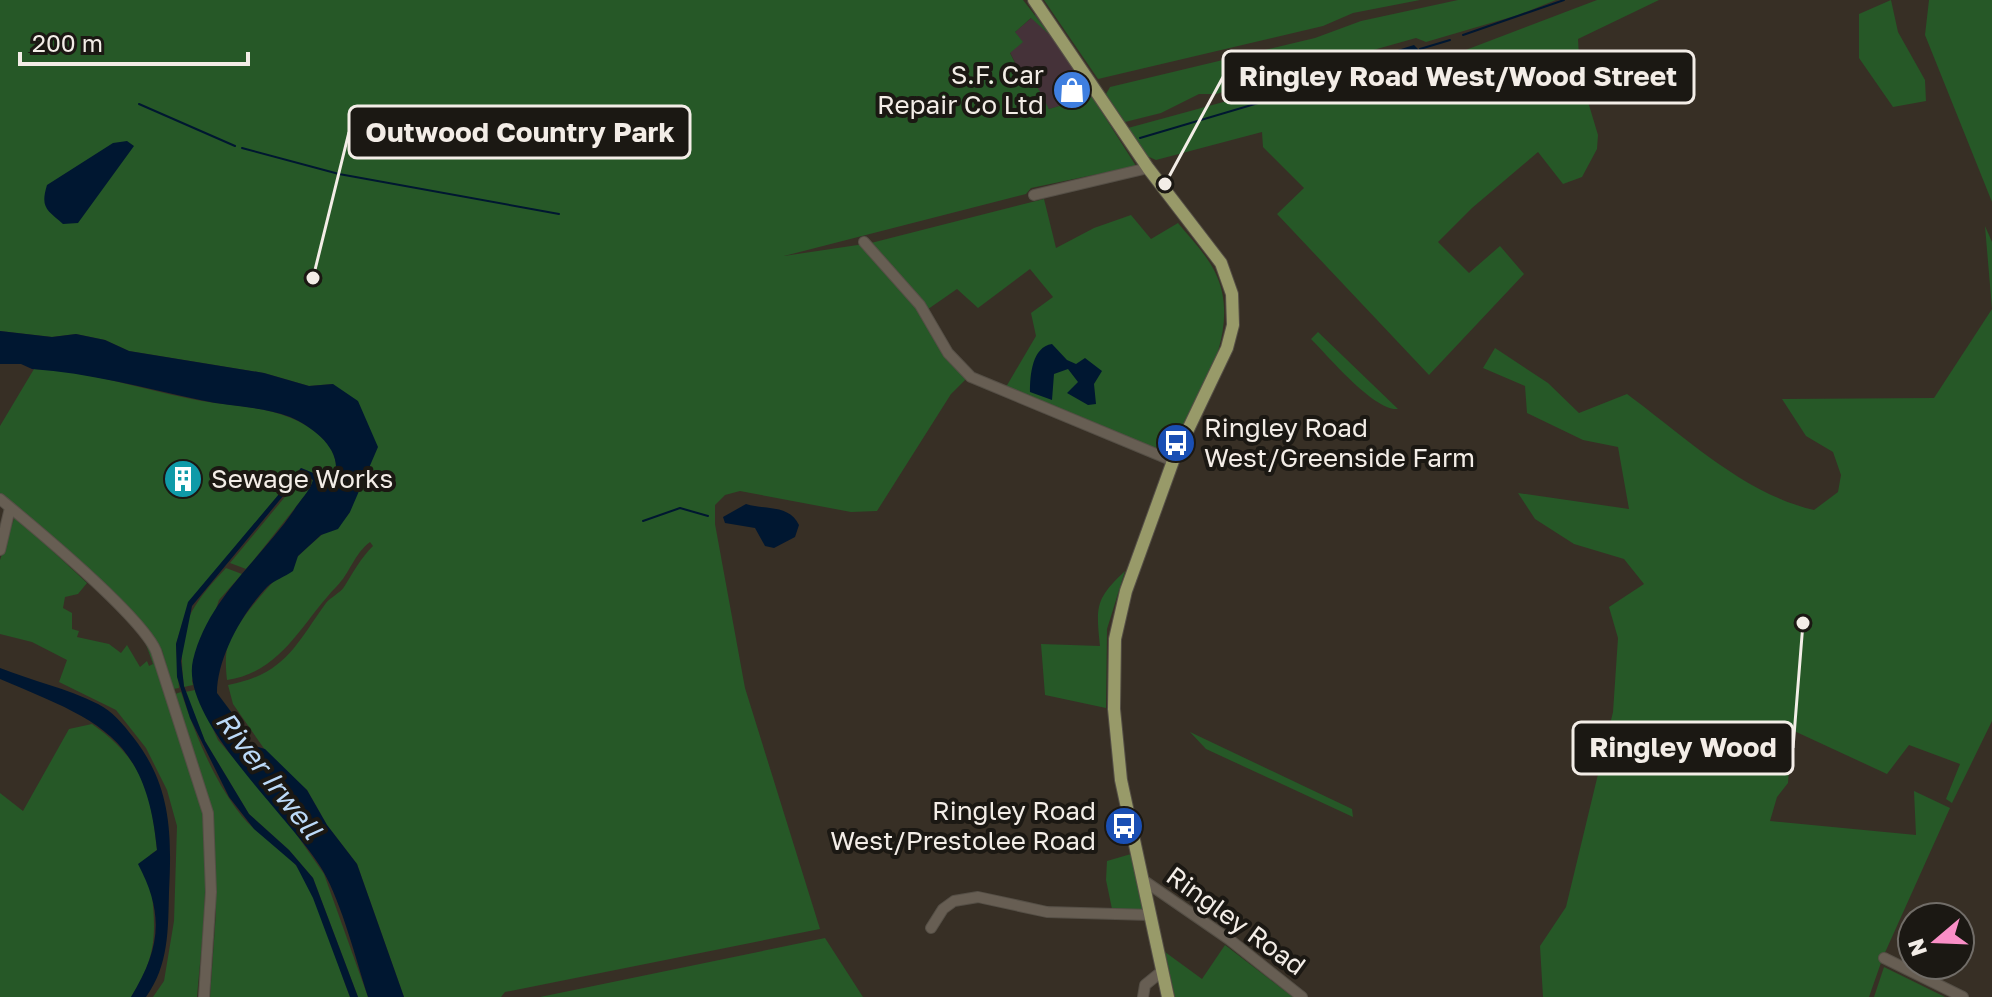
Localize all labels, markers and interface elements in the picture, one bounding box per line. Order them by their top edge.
scale bar [20,16,248,66]
text: 200 m [32,28,103,57]
callout: Ringley Road West/Wood Street [1223,51,1694,103]
place label: S.F. Car Repair Co Ltd [877,59,1044,120]
text: Ringley Road West/Wood Street [1239,59,1677,92]
shop icon: S.F. Car Repair Co Ltd [1051,69,1093,111]
callout: Outwood Country Park [349,106,690,158]
text: Outwood Country Park [365,115,675,148]
place label: Ringley Road West/Greenside Farm [1204,412,1475,473]
bus stop icon: Ringley Road West/Greenside Farm [1155,422,1197,464]
building icon: Sewage Works [162,458,204,500]
place label: Sewage Works [211,463,393,494]
water label: River Irwell [209,704,330,846]
callout: Ringley Wood [1573,722,1793,774]
text: Ringley Wood [1589,730,1777,763]
place label: Ringley Road West/Prestolee Road [830,795,1096,856]
bus stop icon: Ringley Road West/Prestolee Road [1103,805,1145,847]
street label: Ringley Road [1161,860,1312,981]
north arrow [1896,901,1976,981]
text: N [1901,935,1932,960]

